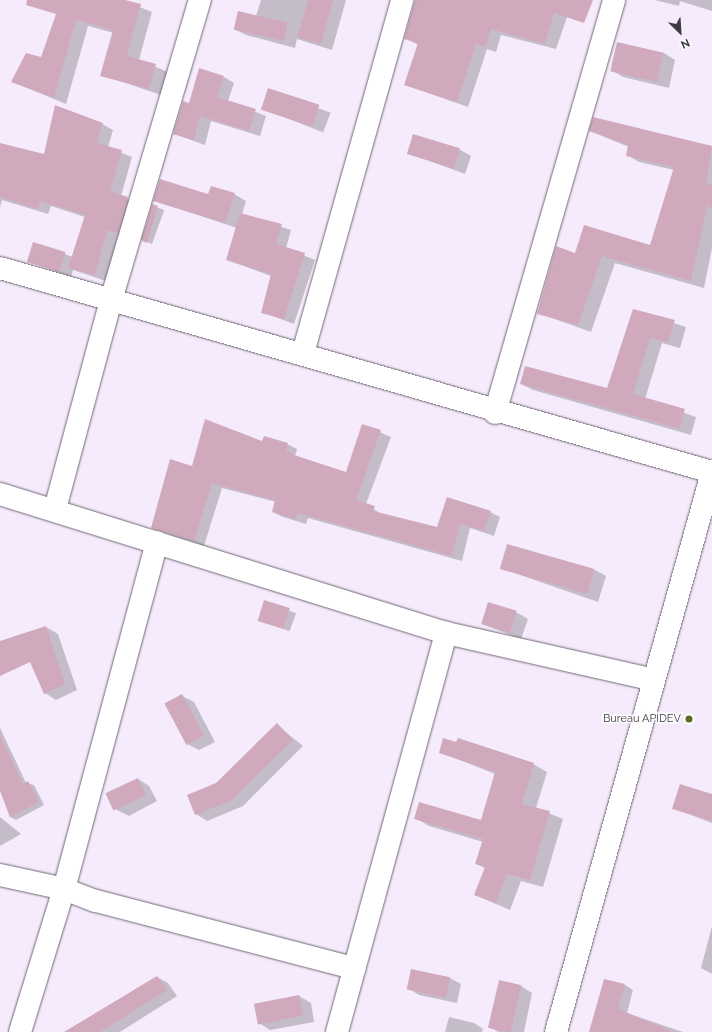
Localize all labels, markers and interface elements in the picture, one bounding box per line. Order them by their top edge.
north arrow [660,12,700,52]
text: N [679,36,692,51]
place label: Bureau APIDEV [603,712,681,726]
marker: Bureau APIDEV [684,714,694,724]

